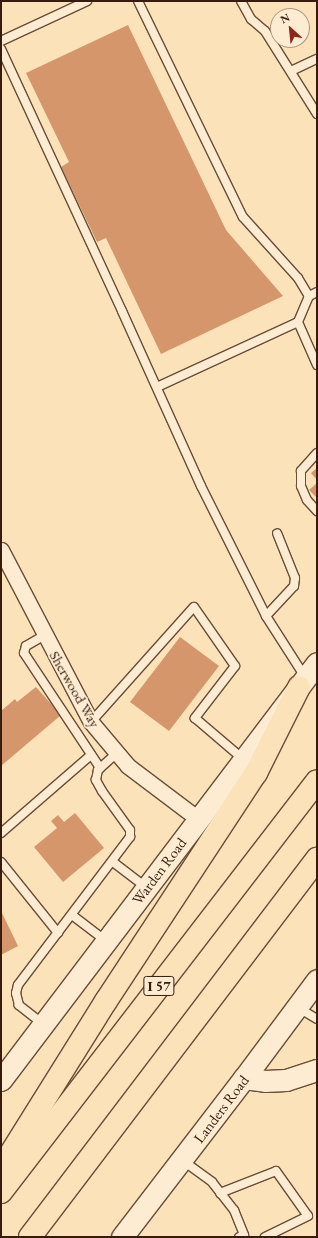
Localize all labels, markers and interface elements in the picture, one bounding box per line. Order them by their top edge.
north arrow [270,8,310,48]
text: N [278,10,292,26]
street label: Sherwood Way [46,647,104,731]
street label: Warden Road [128,834,190,908]
road number: I 57 [143,974,175,998]
street label: Landers Road [190,1071,252,1147]

